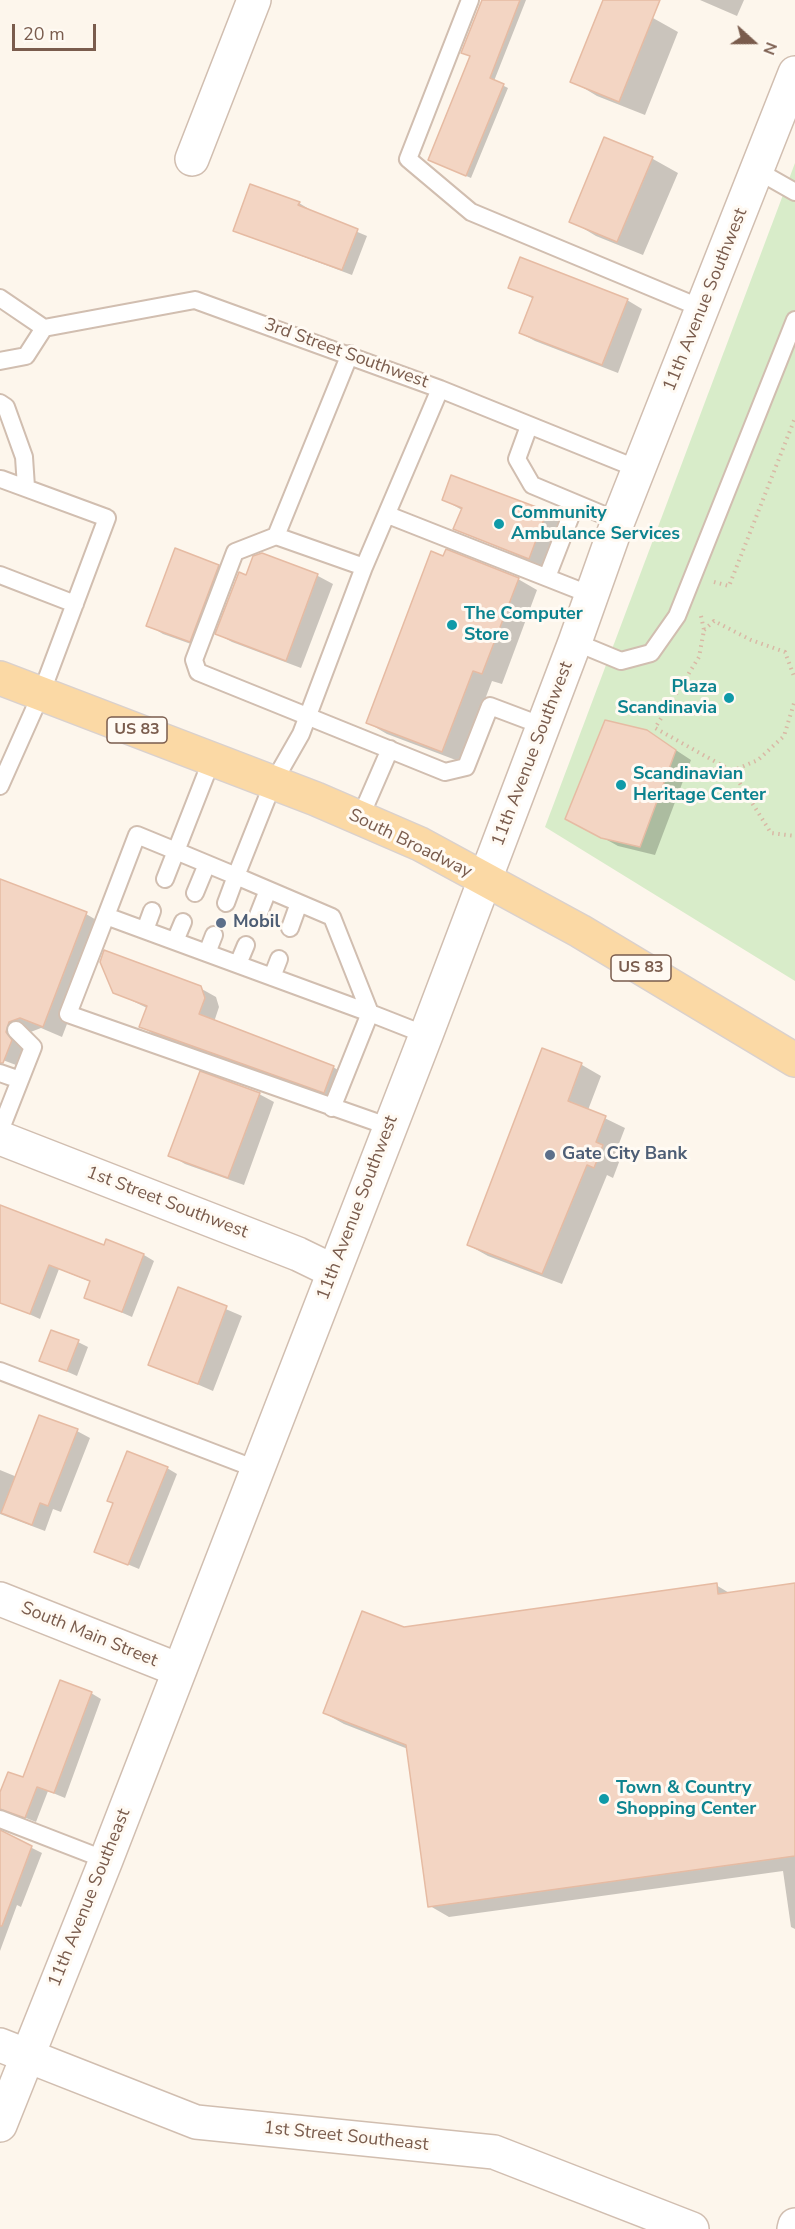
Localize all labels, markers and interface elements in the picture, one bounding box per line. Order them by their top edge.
scale bar [15,12,99,50]
north arrow [723,12,783,72]
text: 20 m [23,22,65,46]
text: N [757,39,782,58]
street label: 11th Avenue Southwest [659,205,753,395]
street label: 3rd Street Southwest [261,314,431,394]
place label: Community Ambulance Services [511,503,680,546]
marker: Community Ambulance Services [492,517,506,531]
place label: The Computer Store [464,604,583,646]
marker: The Computer Store [445,618,459,632]
street label: 11th Avenue Southwest [488,659,578,849]
place label: Plaza Scandinavia [617,677,717,720]
marker: Plaza Scandinavia [722,691,736,705]
road number: US 83 [107,717,167,743]
place label: Scandinavian Heritage Center [633,764,766,806]
marker: Scandinavian Heritage Center [614,778,628,792]
street label: South Broadway [345,805,475,883]
place label: Mobil [233,912,280,934]
marker: Mobil [214,916,228,930]
road number: US 83 [611,955,671,981]
street label: 11th Avenue Southwest [313,1113,403,1303]
place label: Gate City Bank [562,1144,687,1166]
marker: Gate City Bank [543,1148,557,1162]
street label: 1st Street Southwest [83,1162,251,1244]
street label: South Main Street [18,1598,160,1672]
place label: Town & Country Shopping Center [616,1778,756,1820]
marker: Town & Country Shopping Center [597,1792,611,1806]
street label: 11th Avenue Southeast [44,1806,136,1990]
street label: 1st Street Southeast [262,2118,430,2156]

